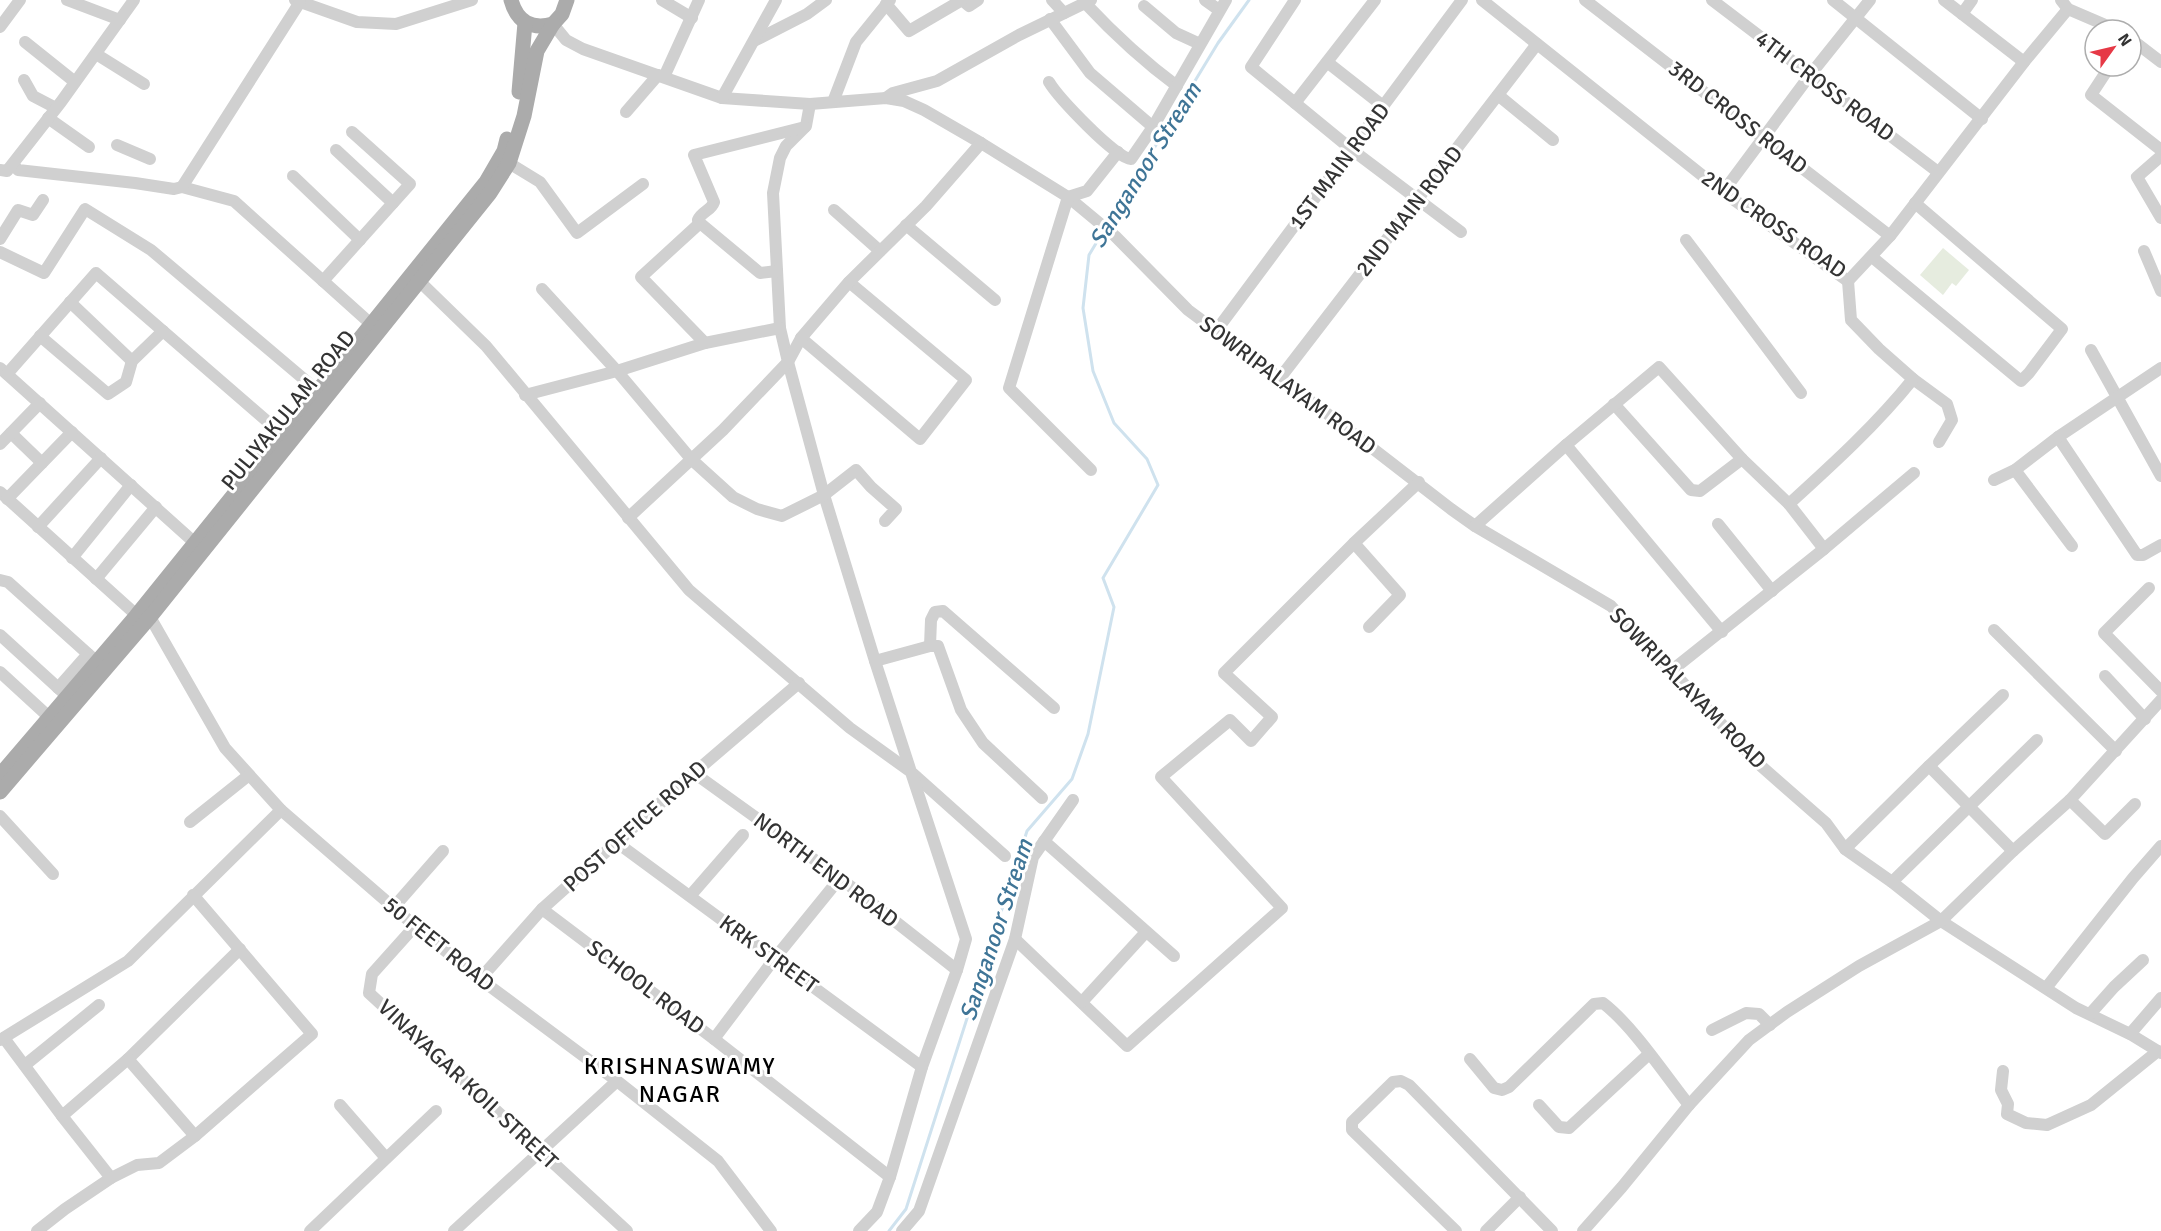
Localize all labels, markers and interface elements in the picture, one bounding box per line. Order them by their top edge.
north arrow [2083,18,2143,78]
street label: 4TH CROSS ROAD [1750,25,1900,147]
text: N [2113,30,2136,50]
street label: 3RD CROSS ROAD [1663,54,1813,180]
water label: Sanganoor Stream [1082,76,1208,253]
street label: 1ST MAIN ROAD [1283,97,1395,235]
street label: 2ND MAIN ROAD [1350,140,1468,282]
street label: 2ND CROSS ROAD [1696,164,1852,284]
street label: SOWRIPALAYAM ROAD [1194,310,1382,460]
street label: PULIYAKULAM ROAD [215,325,361,495]
street label: SOWRIPALAYAM ROAD [1604,602,1772,774]
street label: POST OFFICE ROAD [558,755,712,897]
street label: NORTH END ROAD [748,807,904,933]
water label: Sanganoor Stream [953,835,1040,1025]
street label: 50 FEET ROAD [378,891,500,997]
street label: KRK STREET [714,909,824,999]
street label: SCHOOL ROAD [582,934,710,1040]
street label: VINAYAGAR KOIL STREET [372,993,564,1175]
district label: KRISHNASWAMY NAGAR [584,1051,776,1109]

